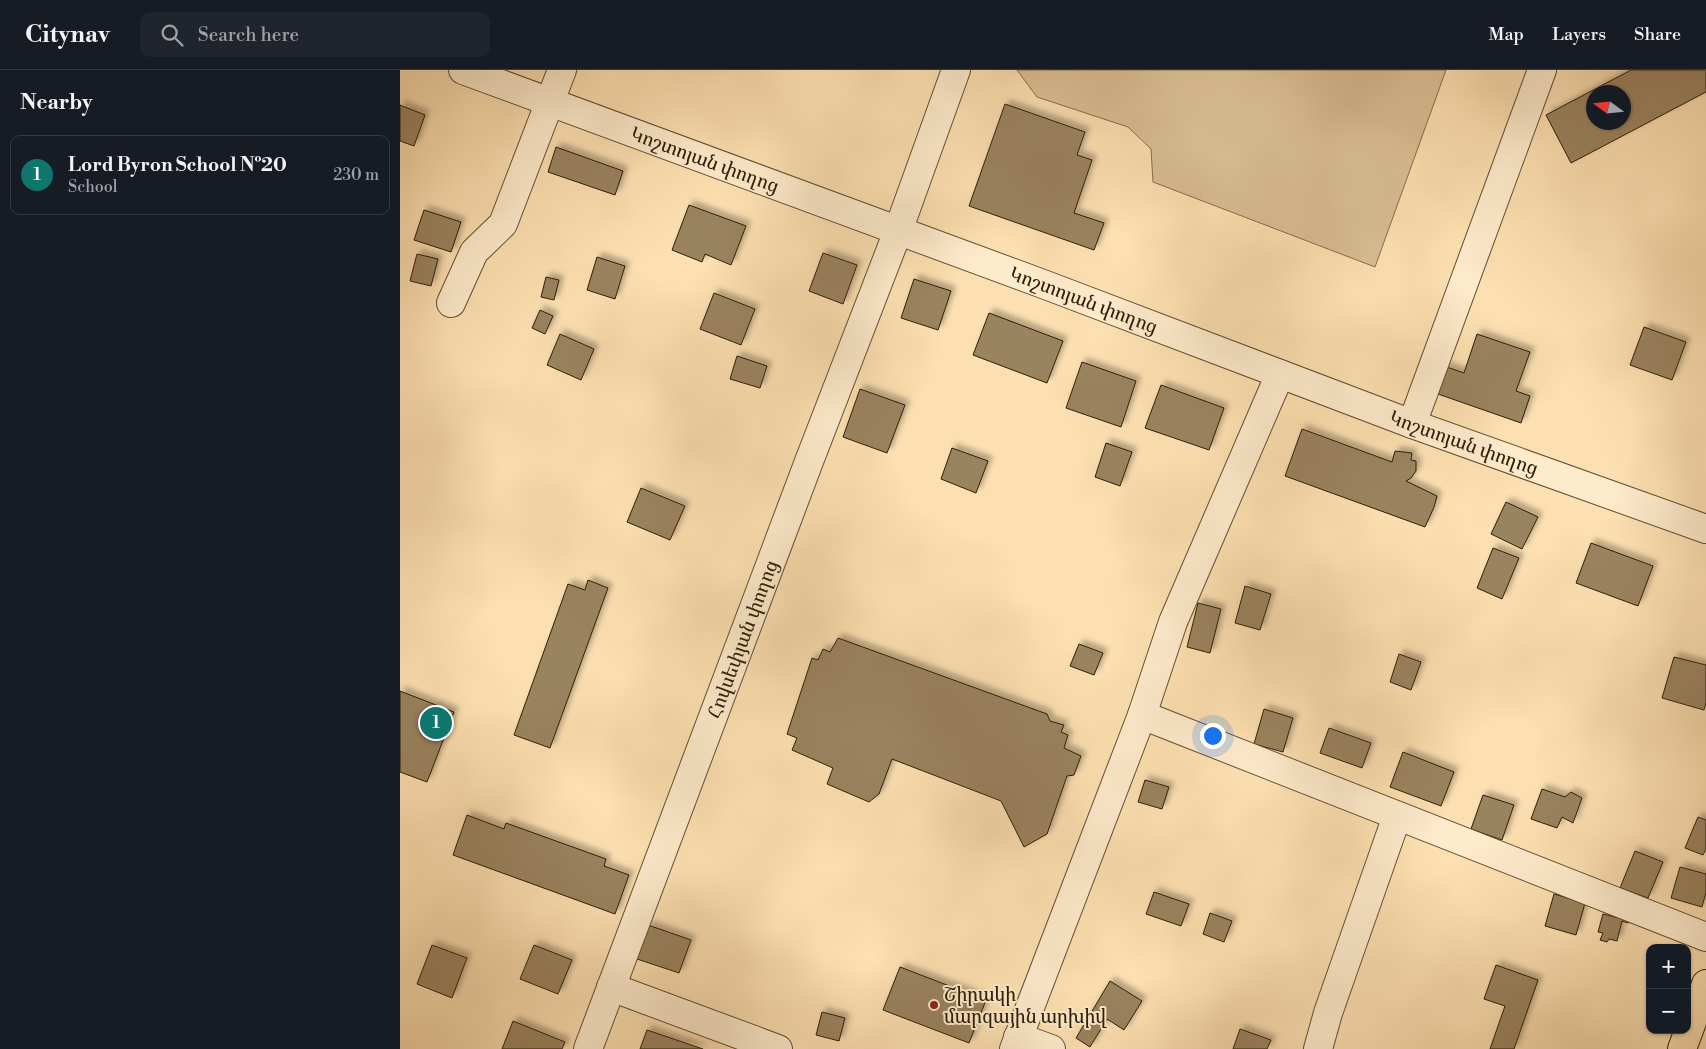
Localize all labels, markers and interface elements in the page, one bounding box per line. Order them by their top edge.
search box [140,12,490,57]
text: Citynav [25,20,110,50]
icon: search [158,21,186,49]
text: Search here [198,23,299,47]
text: Map [1489,23,1524,46]
text: Layers [1552,23,1606,46]
text: Share [1634,23,1681,46]
north arrow [1586,85,1631,130]
text: Nearby [20,90,93,116]
street label: Կոշտոյան փողոց [627,122,782,199]
text: Lord Byron School №20 [68,153,287,177]
text: 1 [33,165,41,185]
text: 230 m [333,165,379,185]
text: School [68,177,117,197]
street label: Կոշտոյան փողոց [1006,262,1161,339]
street label: Կոշտոյան փողոց [1386,406,1541,481]
street label: Հովսեփյան փողոց [702,557,784,722]
pin: 1 [420,704,452,742]
your location [1200,723,1226,749]
map controls [1646,944,1691,1034]
button: + [1646,944,1691,989]
place label: Շիրակի մարզային արխիվ [944,983,1107,1029]
button: − [1646,989,1691,1034]
marker: Շիրակի մարզային արխիվ [928,999,940,1011]

